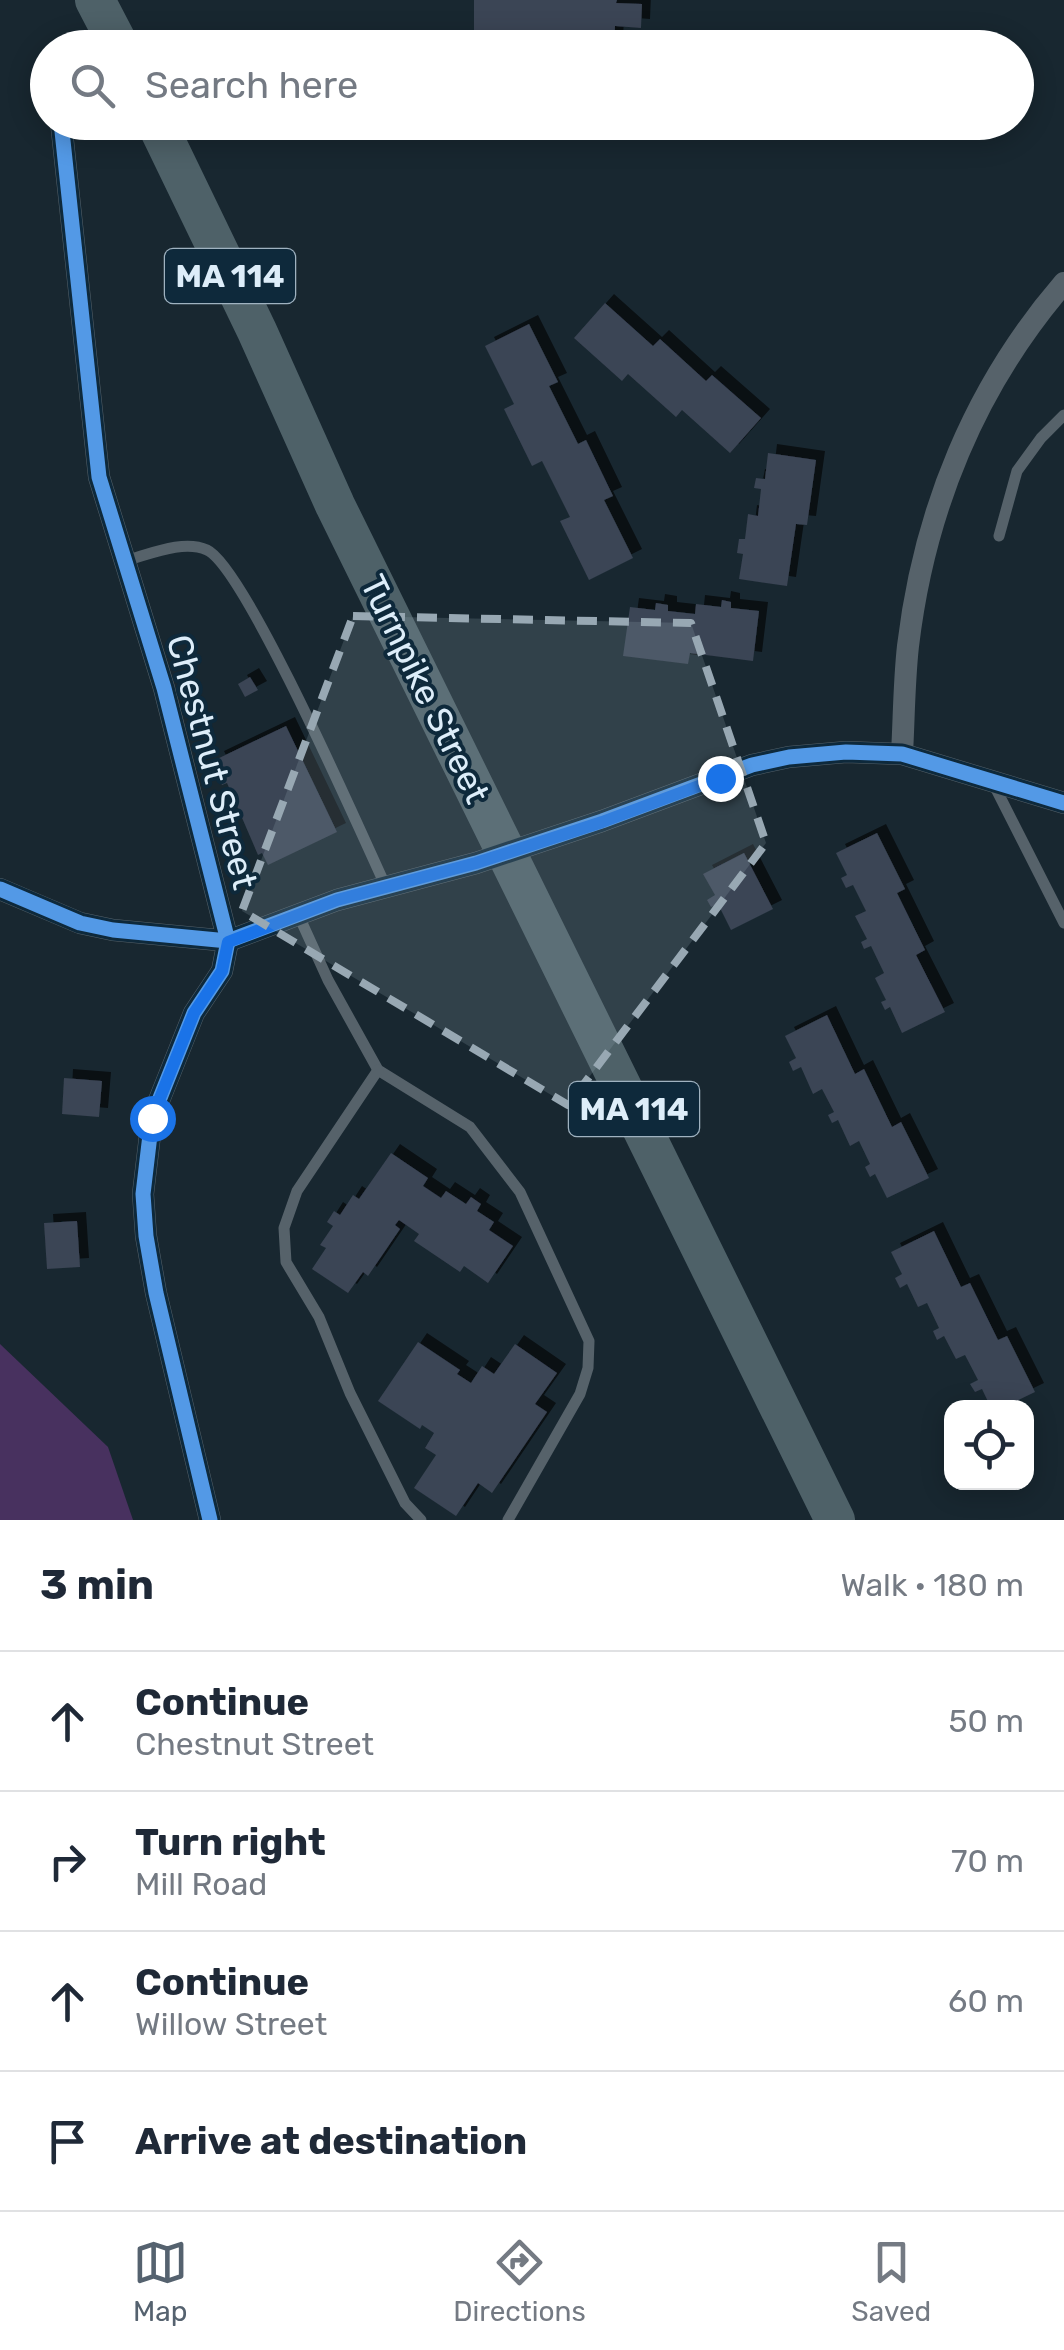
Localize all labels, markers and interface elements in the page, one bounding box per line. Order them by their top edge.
search box [30,30,1034,140]
icon: search [65,58,120,113]
text: Search here [145,62,358,108]
road number: MA 114 [165,249,295,303]
street label: Turnpike Street [352,568,498,810]
street label: Chestnut Street [158,630,266,894]
route end [698,756,744,802]
road number: MA 114 [569,1082,699,1136]
route start [130,1096,176,1142]
map controls [944,1400,1034,1490]
button: locate [944,1400,1034,1490]
text: 3 min [40,1560,154,1610]
text: Walk · 180 m [841,1566,1024,1604]
text: Continue [135,1679,309,1725]
icon: ahead [40,1694,95,1749]
text: 50 m [948,1702,1024,1740]
text: Chestnut Street [135,1725,374,1763]
text: Turn right [135,1819,326,1865]
icon: right [40,1834,95,1889]
text: 70 m [951,1842,1024,1880]
text: Mill Road [135,1865,267,1903]
text: Continue [135,1959,309,2005]
icon: ahead [40,1974,95,2029]
text: 60 m [948,1982,1024,2020]
text: Willow Street [135,2005,327,2043]
icon: arrive [40,2114,95,2169]
text: Arrive at destination [135,2118,527,2164]
tab: Map [133,2235,188,2328]
tab: Directions [453,2235,586,2328]
tab: Saved [851,2235,931,2328]

